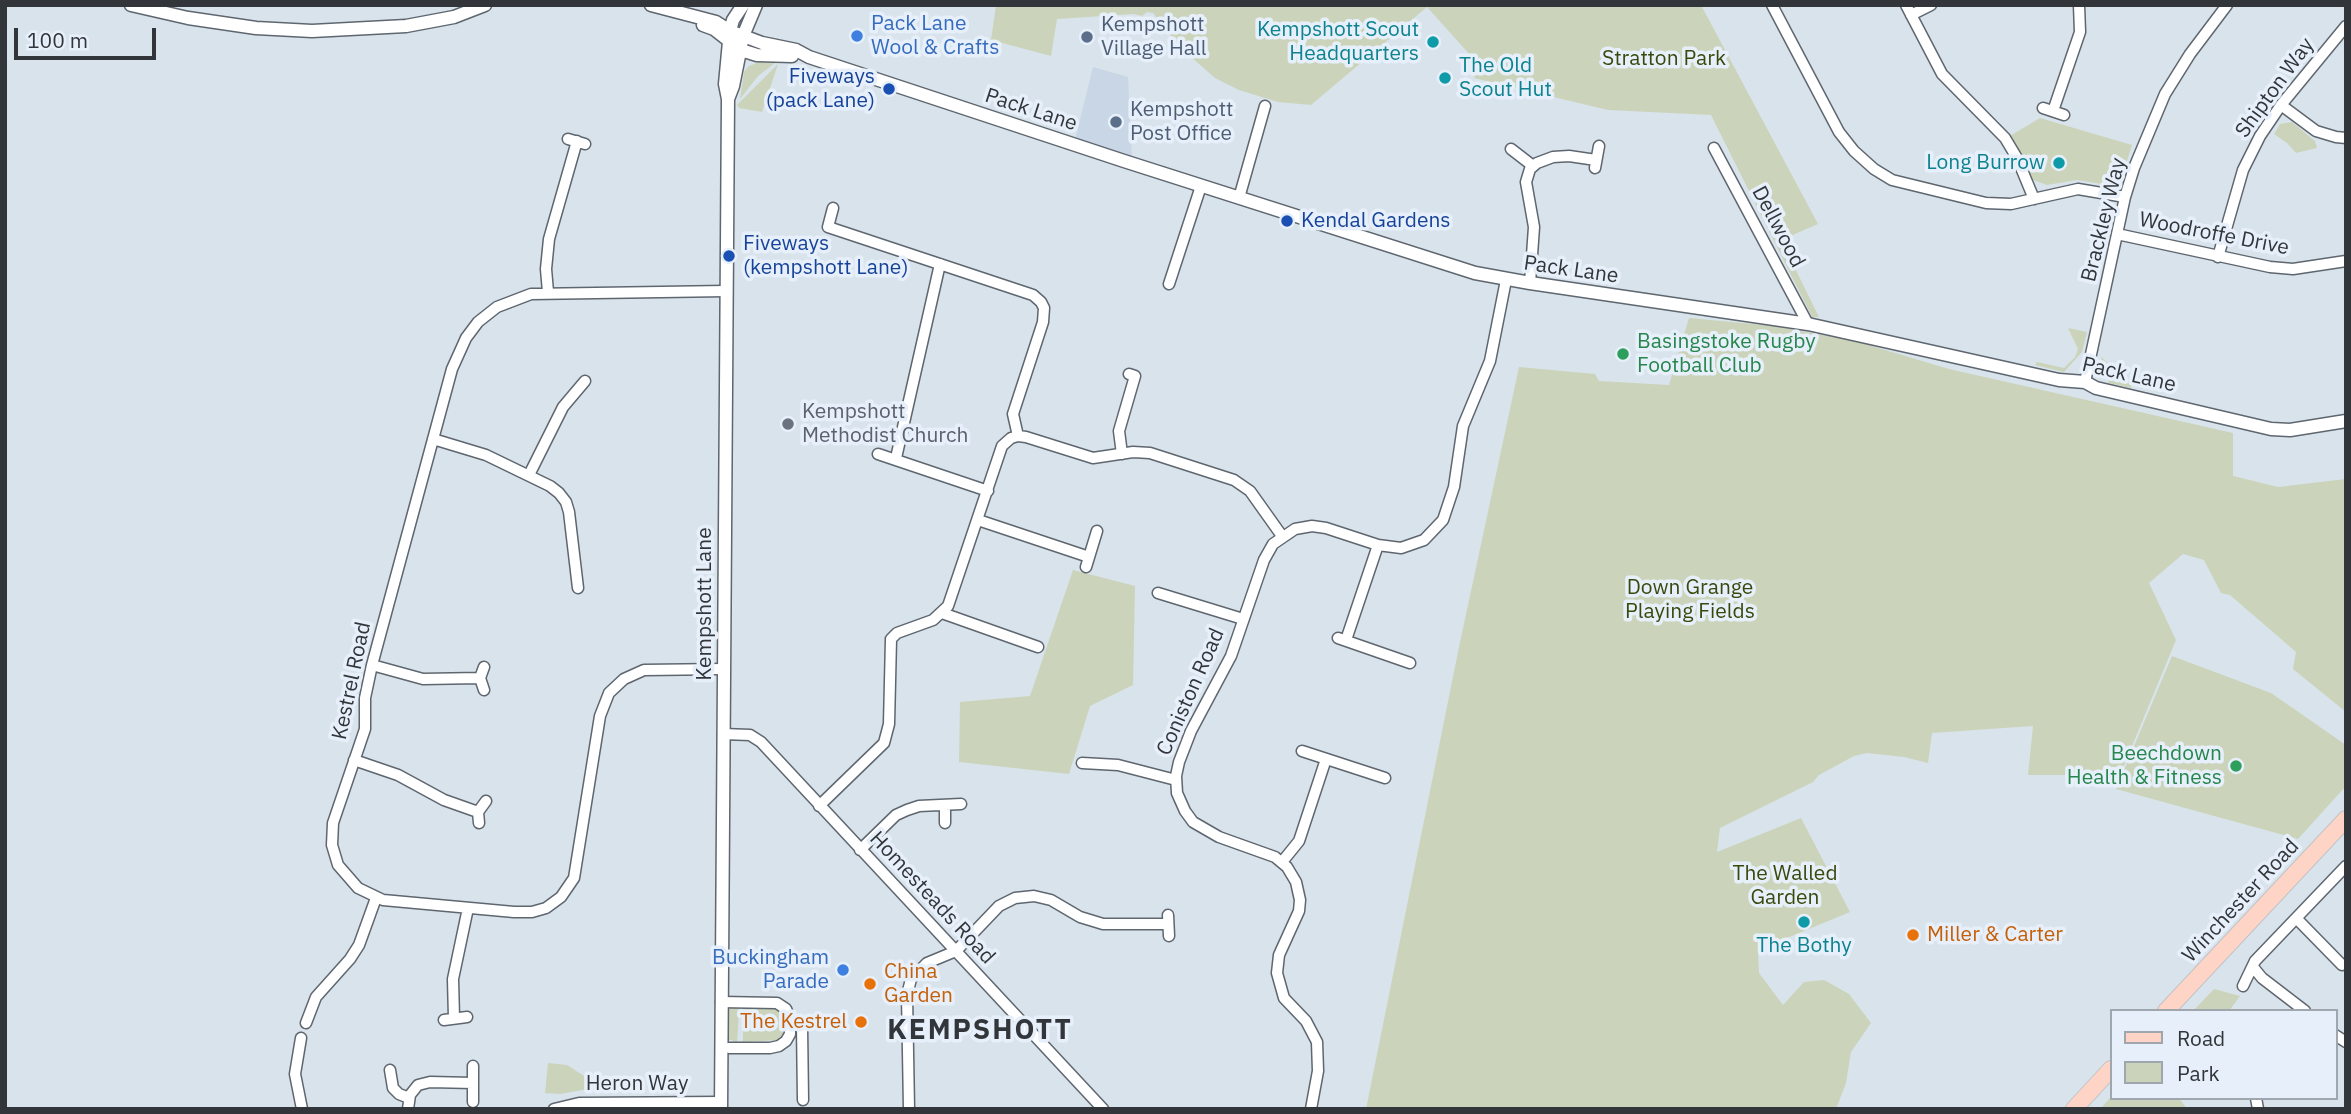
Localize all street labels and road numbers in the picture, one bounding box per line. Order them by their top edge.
street label: Shipton Way [2230,33,2320,143]
street label: Pack Lane [982,83,1080,137]
street label: Brackley Way [2076,155,2132,285]
street label: Dellwood [1746,182,1810,272]
street label: Woodroffe Drive [2137,207,2291,261]
street label: Pack Lane [1522,251,1620,289]
street label: Pack Lane [2080,352,2178,398]
street label: Kempshott Lane [692,527,718,681]
street label: Kestrel Road [327,620,377,742]
street label: Coniston Road [1152,625,1230,759]
street label: Homesteads Road [864,826,1000,970]
street label: Winchester Road [2177,834,2305,968]
street label: Heron Way [586,1071,688,1097]

